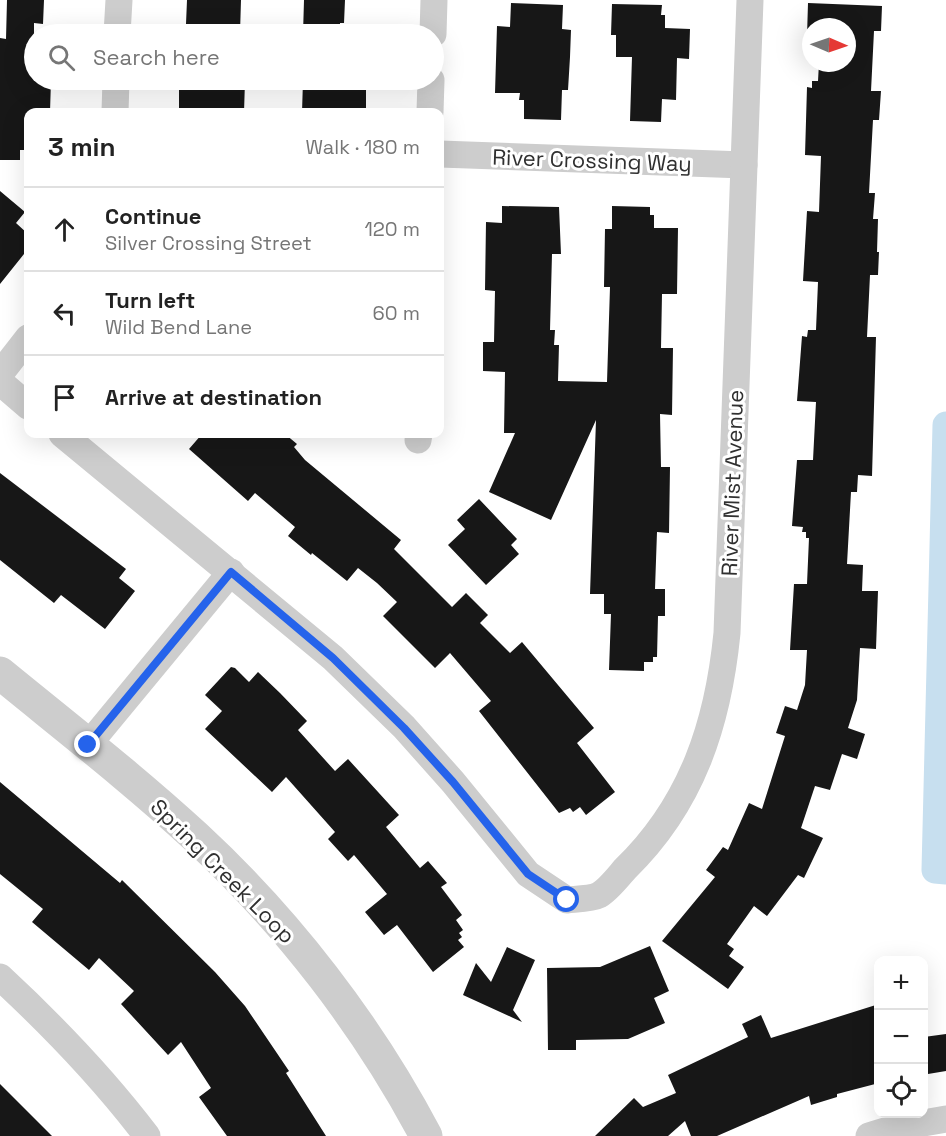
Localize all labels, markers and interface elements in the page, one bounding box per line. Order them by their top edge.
north arrow [802,18,856,72]
search box [24,24,444,90]
icon: search [45,41,78,74]
text: Search here [93,43,220,71]
text: 3 min [48,130,116,164]
text: Walk · 180 m [306,134,420,160]
street label: River Crossing Way [492,143,692,177]
text: Continue [105,202,201,230]
icon: ahead [48,213,81,246]
text: 120 m [364,216,420,242]
text: Silver Crossing Street [105,230,312,256]
text: Turn left [105,286,195,314]
icon: left [48,297,81,330]
text: 60 m [373,300,420,326]
text: Wild Bend Lane [105,314,252,340]
icon: arrive [48,381,81,414]
text: Arrive at destination [105,383,322,411]
street label: River Mist Avenue [715,389,749,577]
route end [74,731,100,757]
street label: Spring Creek Loop [145,793,301,949]
route start [553,886,579,912]
map controls [874,956,928,1118]
button: + [874,956,928,1010]
button: − [874,1010,928,1064]
button: locate [874,1064,928,1118]

